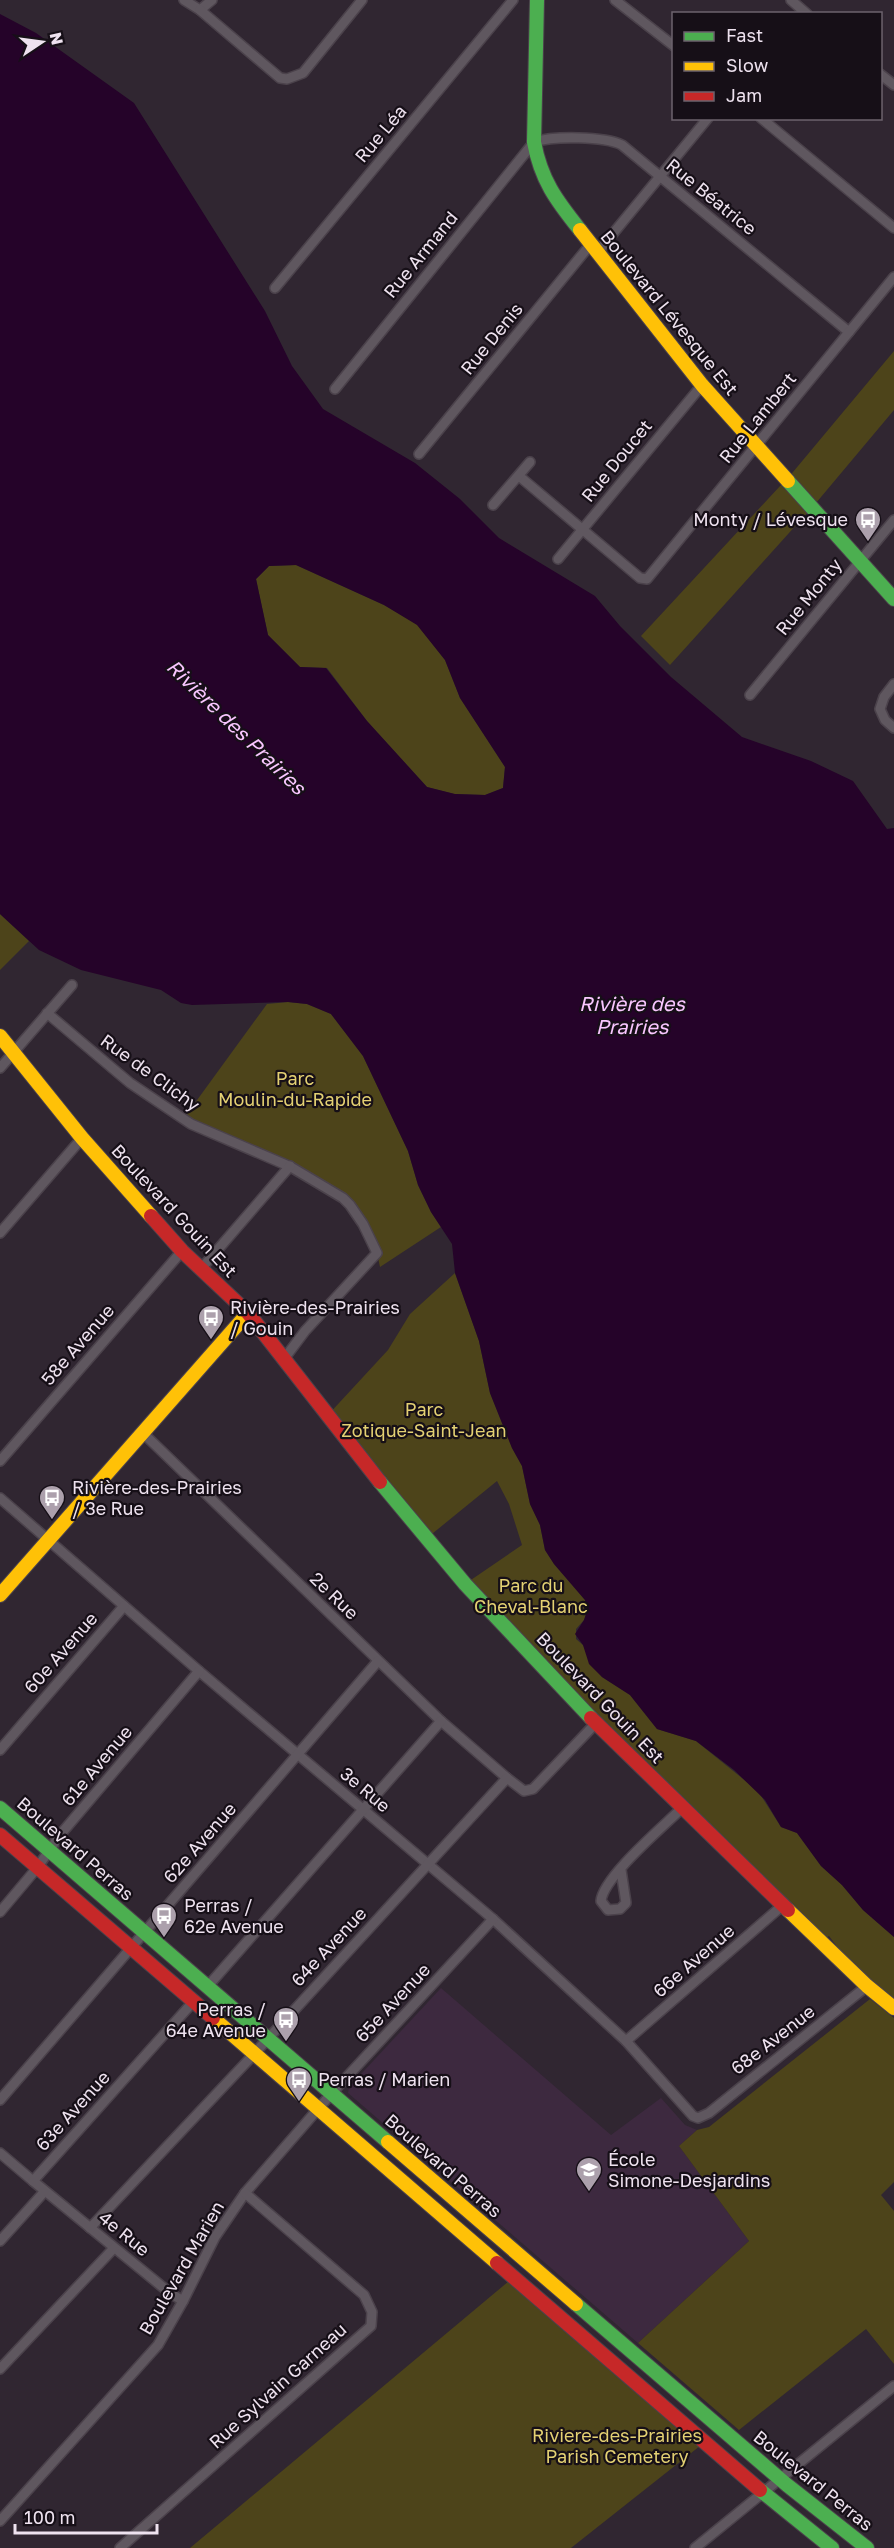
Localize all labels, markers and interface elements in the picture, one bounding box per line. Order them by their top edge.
north arrow [12,12,72,72]
legend [672,12,882,120]
text: Fast [726,24,763,46]
text: N [46,30,68,47]
text: Slow [726,54,769,76]
text: Jam [726,84,762,106]
street label: Rue Léa [350,100,411,167]
street label: Rue Béatrice [662,153,761,239]
street label: Rue Armand [379,207,462,302]
street label: Boulevard Lévesque Est [596,225,743,399]
street label: Rue Denis [456,298,527,379]
street label: Rue Lambert [714,368,800,467]
street label: Rue Doucet [576,415,656,506]
bus stop icon: Monty / Lévesque [853,505,883,543]
place label: Monty / Lévesque [693,508,848,530]
street label: Rue Monty [771,553,846,639]
water label: Rivière des Prairies [162,654,312,800]
water label: Rivière des Prairies [579,991,686,1038]
street label: Rue de Clichy [97,1029,204,1116]
park label: Parc Moulin-du-Rapide [218,1067,372,1110]
street label: Boulevard Gouin Est [107,1139,242,1281]
place label: Rivière-des-Prairies / Gouin [230,1296,400,1339]
street label: 58e Avenue [36,1299,118,1389]
bus stop icon: Rivière-des-Prairies / Gouin [196,1303,226,1341]
park label: Parc Zotique-Saint-Jean [341,1398,507,1441]
place label: Rivière-des-Prairies / 3e Rue [72,1476,242,1519]
bus stop icon: Rivière-des-Prairies / 3e Rue [37,1483,67,1521]
street label: 2e Rue [306,1567,363,1624]
park label: Parc du Cheval-Blanc [474,1574,588,1617]
street label: 60e Avenue [19,1607,102,1697]
street label: Boulevard Gouin Est [532,1627,669,1768]
street label: 61e Avenue [56,1721,136,1810]
street label: 3e Rue [336,1762,395,1817]
street label: Boulevard Perras [13,1792,138,1905]
street label: 62e Avenue [158,1797,240,1887]
place label: Perras / 62e Avenue [184,1894,284,1937]
bus stop icon: Perras / 62e Avenue [149,1901,179,1939]
street label: 64e Avenue [286,1902,371,1991]
street label: 66e Avenue [648,1919,738,2001]
street label: 65e Avenue [350,1958,434,2046]
place label: Perras / 64e Avenue [166,1998,266,2041]
street label: 68e Avenue [726,2000,819,2079]
bus stop icon: Perras / 64e Avenue [271,2005,301,2043]
bus stop icon: Perras / Marien [284,2065,314,2103]
street label: 63e Avenue [31,2066,114,2155]
place label: Perras / Marien [318,2068,450,2090]
street label: Boulevard Perras [381,2109,506,2222]
place label: École Simone-Desjardins [608,2148,770,2191]
school or university icon: École Simone-Desjardins [574,2155,604,2193]
street label: Boulevard Marien [134,2197,228,2338]
street label: 4e Rue [95,2206,155,2260]
street label: Rue Sylvain Garneau [204,2318,350,2453]
park label: Riviere-des-Prairies Parish Cemetery [532,2424,702,2467]
street label: Boulevard Perras [750,2425,878,2535]
scale bar [15,2497,158,2535]
text: 100 m [24,2506,75,2528]

